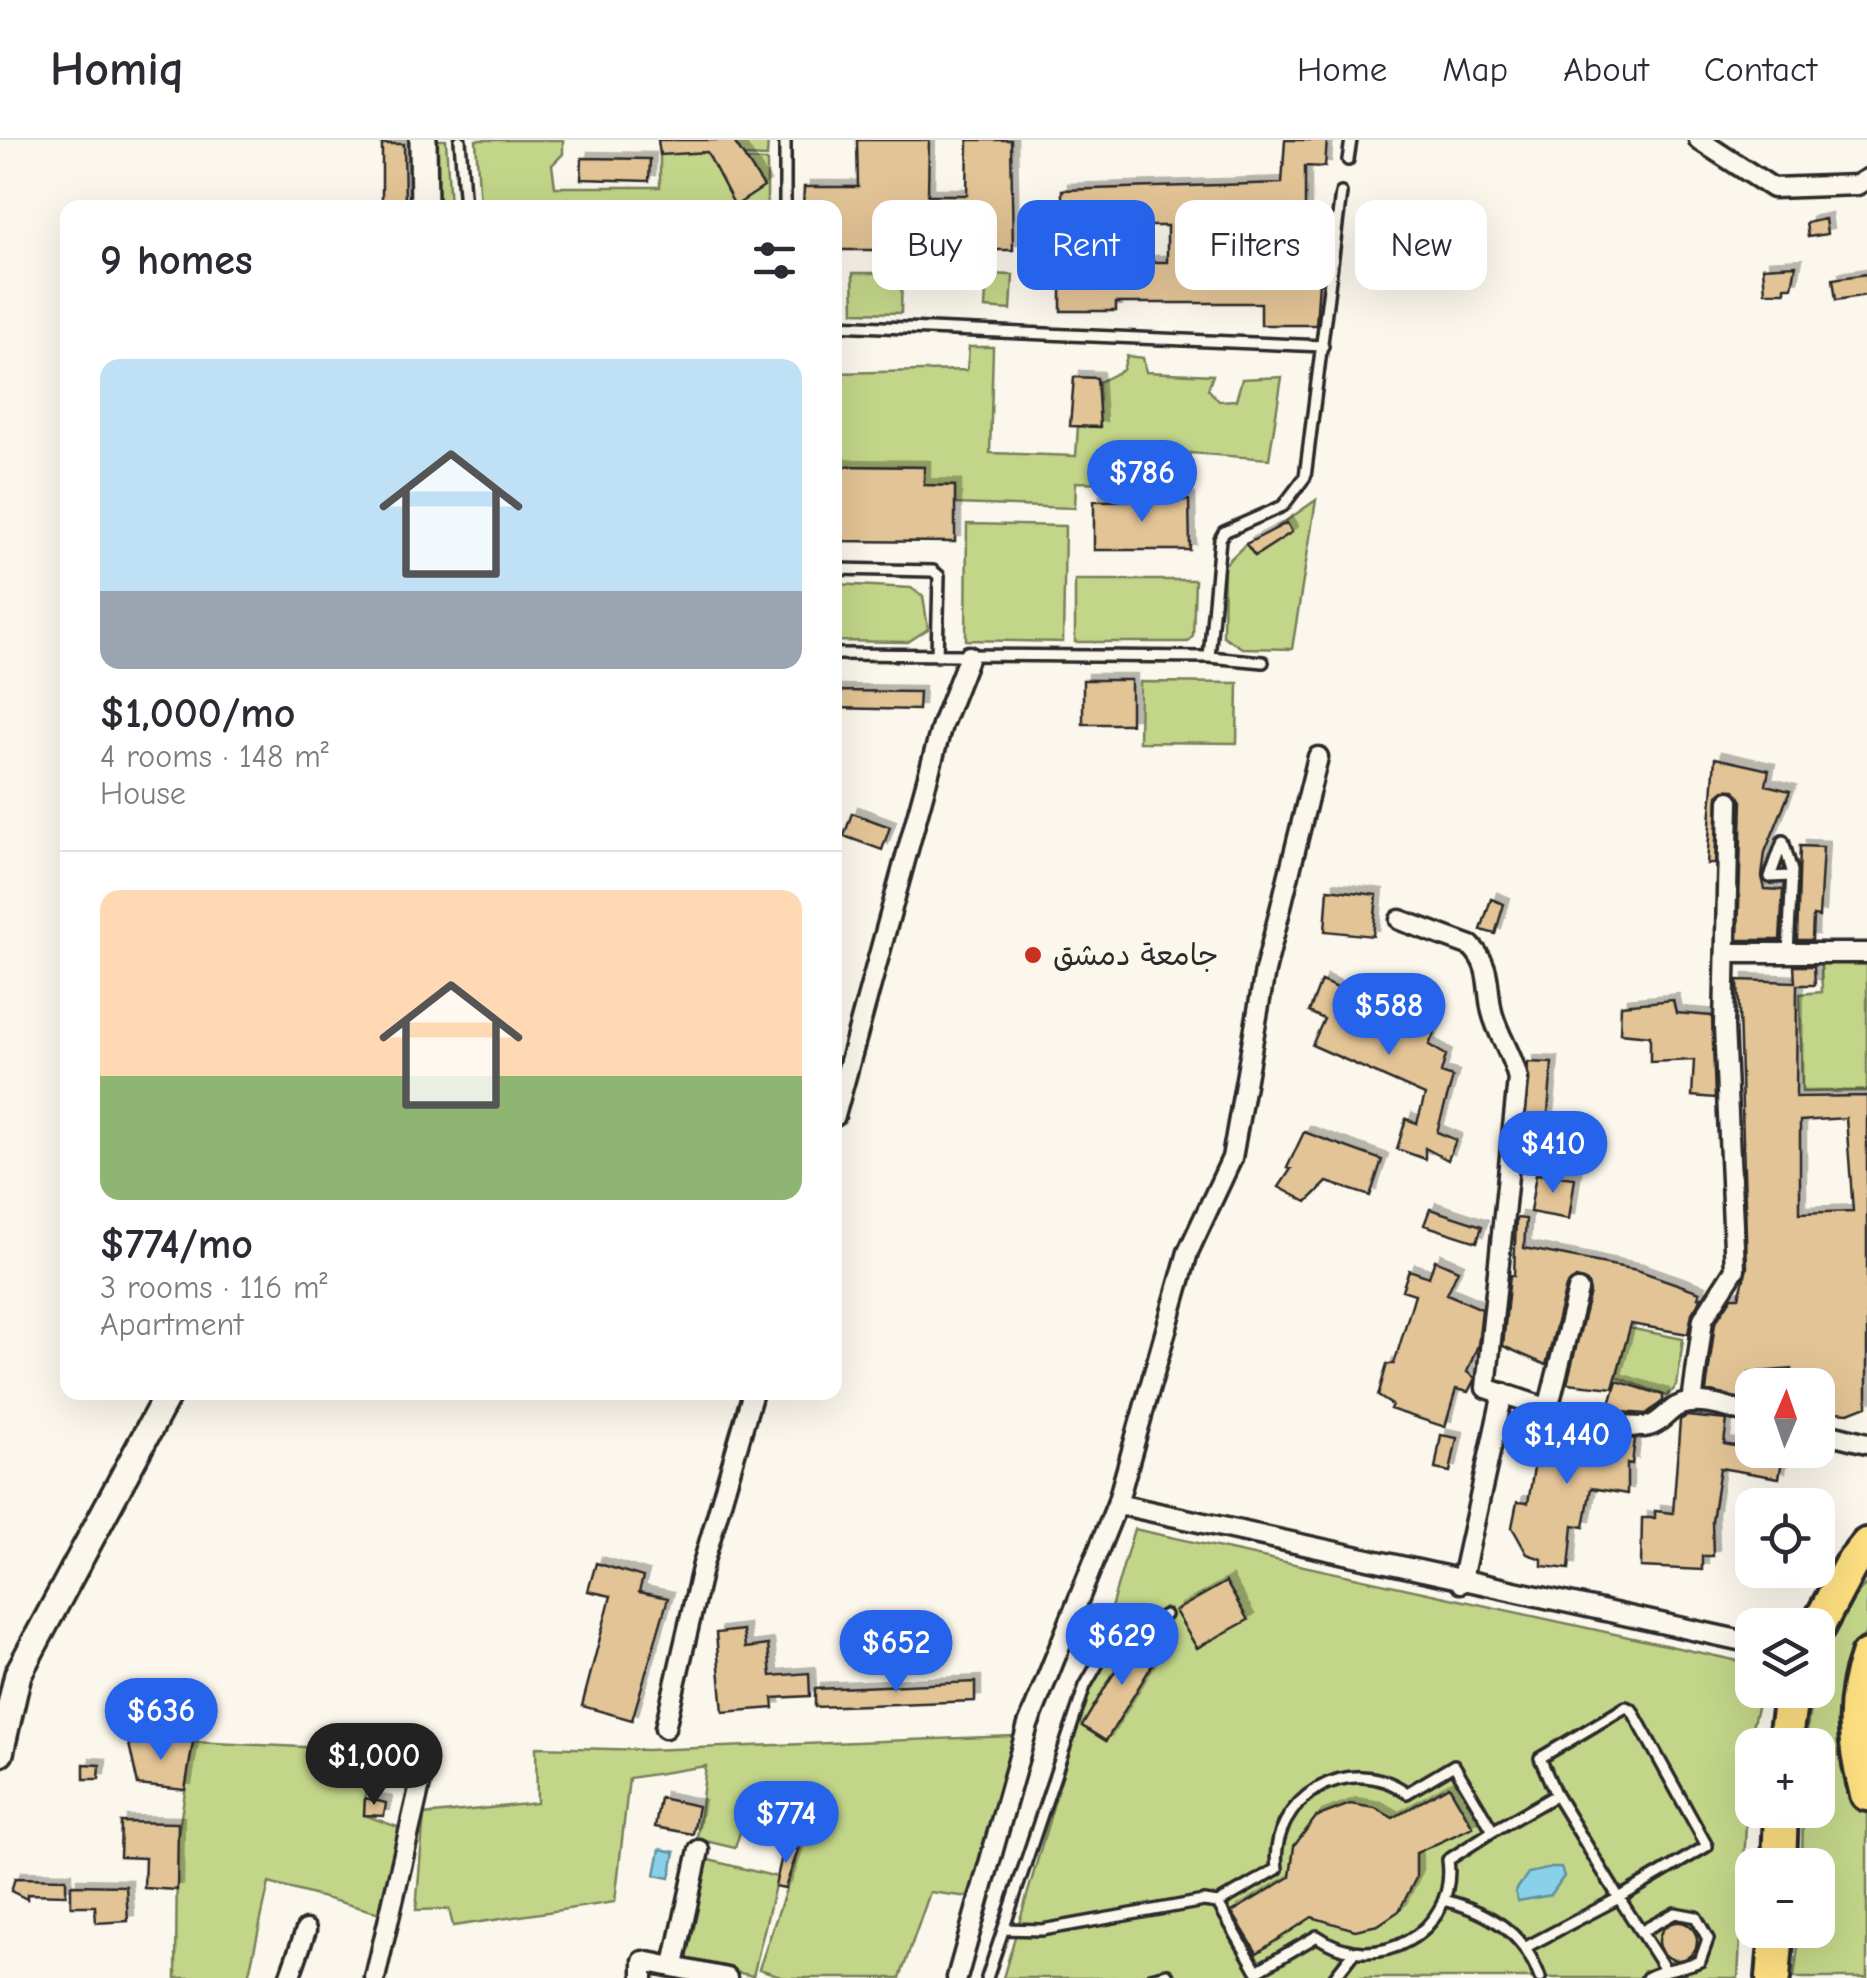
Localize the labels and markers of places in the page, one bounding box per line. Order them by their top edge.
pin: $786 [1083,440,1201,525]
place label: جامعة دمشق [1053,938,1218,973]
marker: جامعة دمشق [1022,944,1044,966]
pin: $588 [1330,973,1448,1058]
pin: $410 [1494,1111,1612,1196]
pin: $1,440 [1486,1402,1648,1487]
pin: $629 [1063,1603,1181,1688]
pin: $652 [837,1610,955,1695]
pin: $636 [102,1678,220,1763]
pin: $1,000 [293,1723,455,1808]
pin: $774 [727,1781,845,1866]

